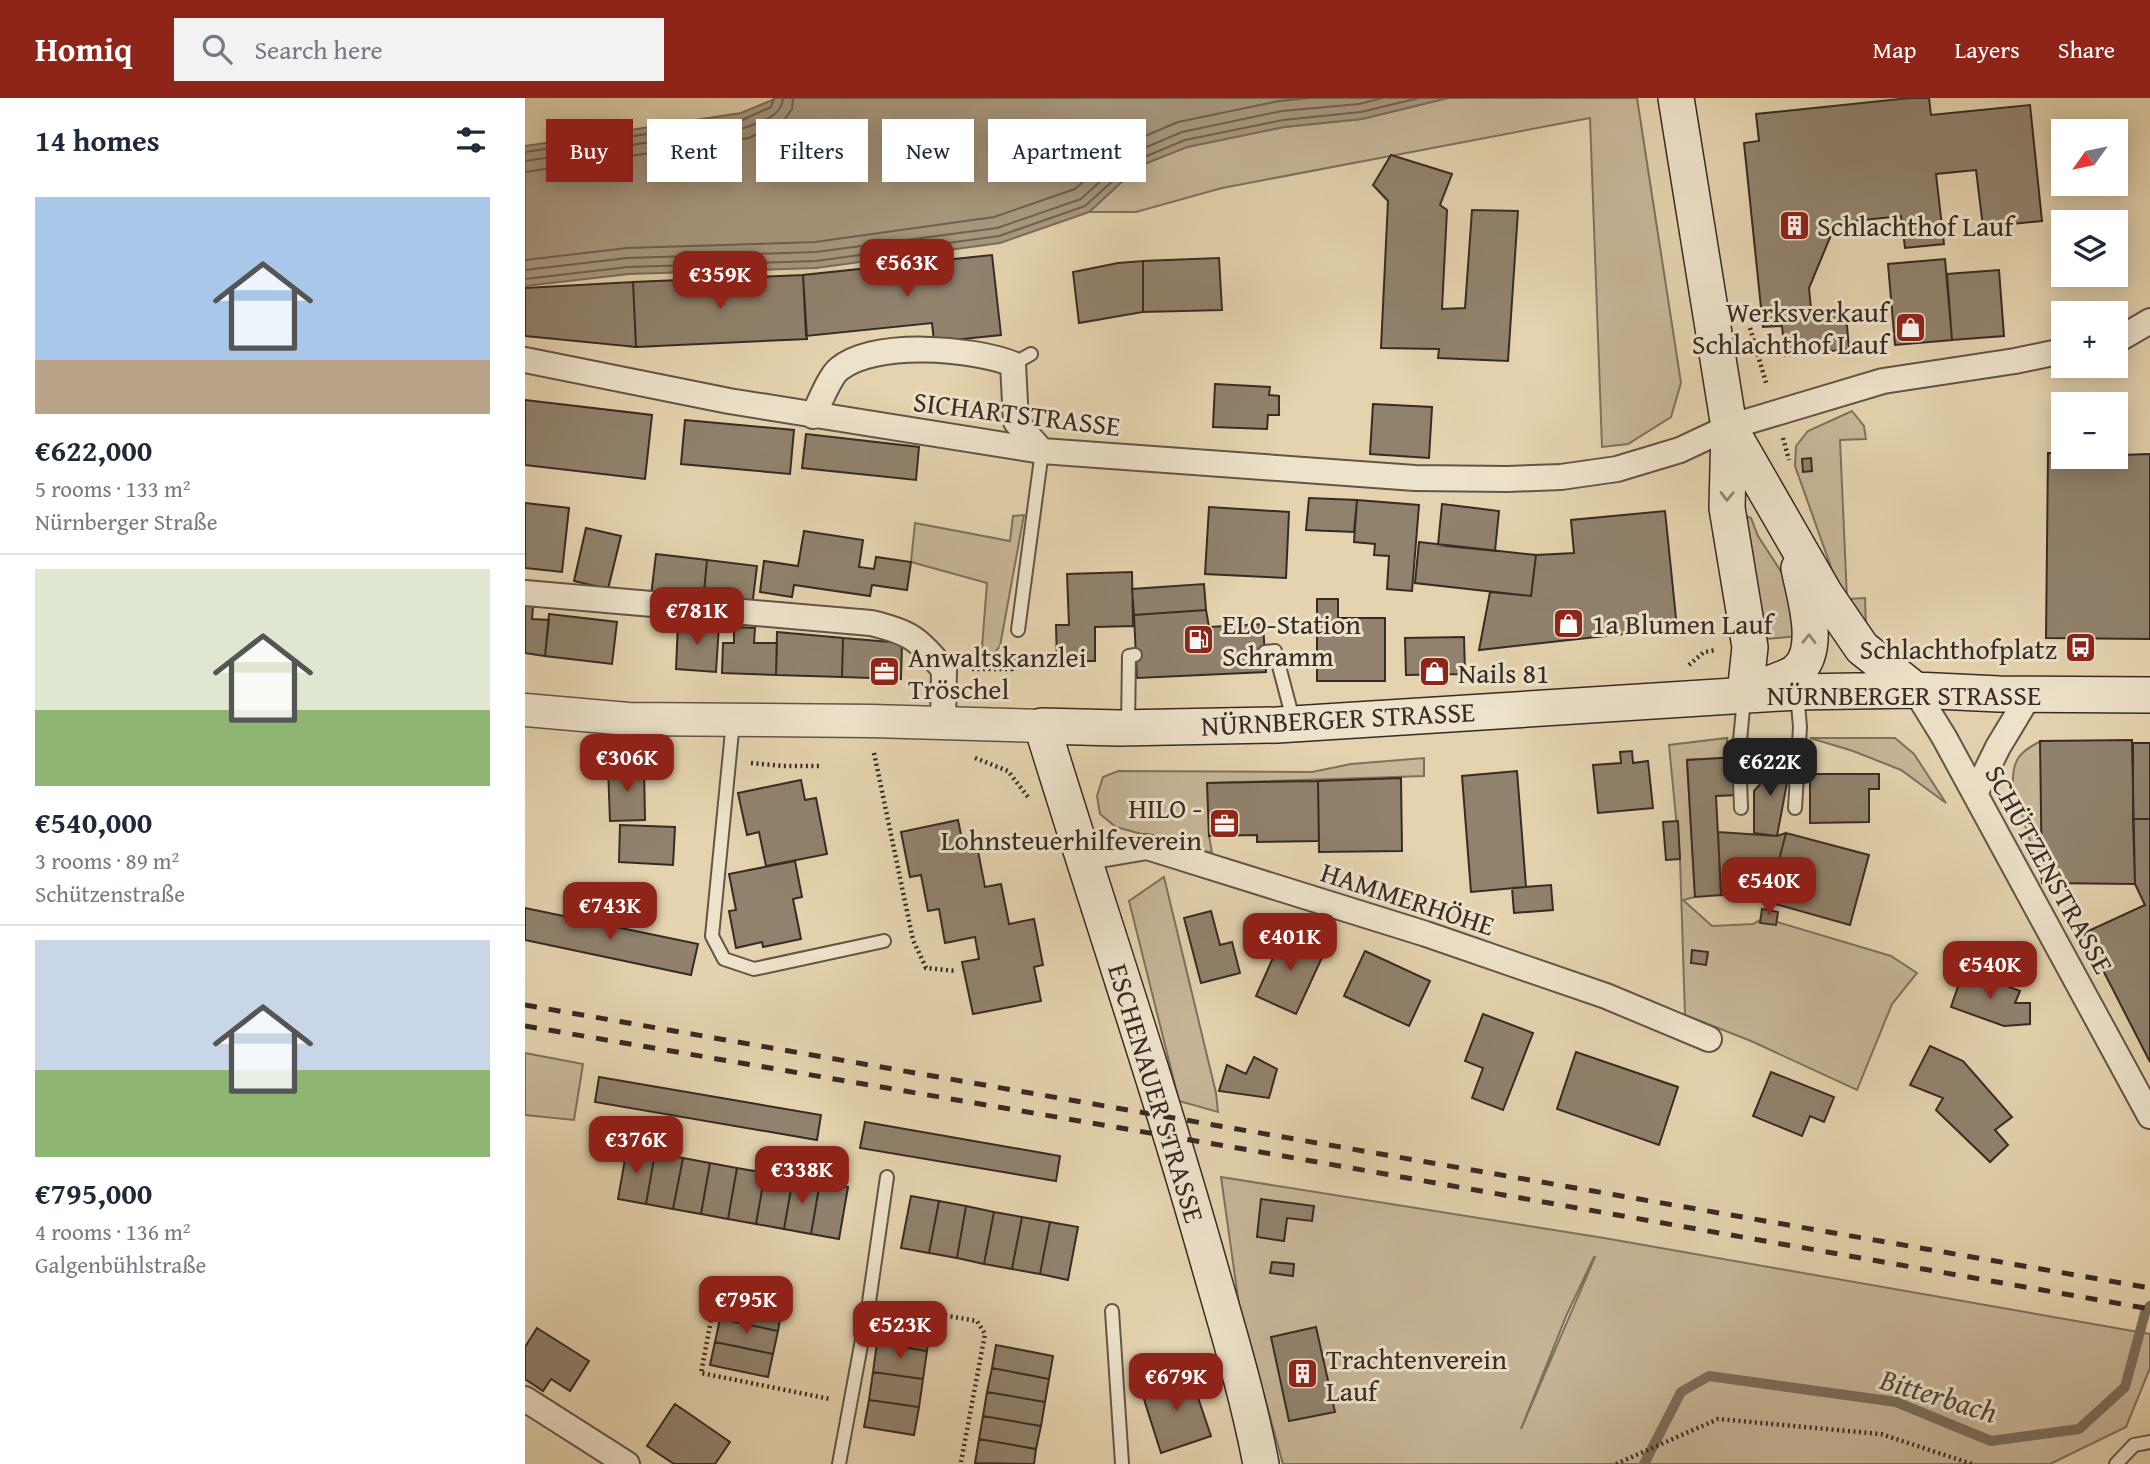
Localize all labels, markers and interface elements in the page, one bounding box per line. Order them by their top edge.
search box [174,18,664,81]
text: Homiq [35,25,132,73]
icon: search [198,30,236,68]
text: Search here [254,30,383,69]
text: Map [1873,32,1916,67]
text: Layers [1954,32,2020,67]
text: Share [2058,32,2115,67]
text: 14 homes [35,118,160,162]
chip: Buy [546,119,633,182]
chip: Rent [647,119,742,182]
chip: Filters [756,119,868,182]
chip: New [882,119,974,182]
chip: Apartment [988,119,1146,182]
north arrow [2051,119,2128,196]
map controls [2051,119,2128,469]
icon: filters [452,121,490,159]
place label: Schlachthof Lauf [1817,205,2016,246]
building icon: Schlachthof Lauf [1777,208,1811,242]
button: layers [2051,210,2128,287]
pin: €563K [858,240,956,299]
icon: home [200,243,326,369]
text: €563K [876,245,938,278]
pin: €359K [671,252,769,311]
text: €359K [689,257,751,290]
place label: Werksverkauf Schlachthof Lauf [1692,291,1891,364]
button: + [2051,301,2128,378]
shop icon: Werksverkauf Schlachthof Lauf [1894,310,1928,344]
street label: SICHARTSTRASSE [911,380,1123,446]
button: − [2051,392,2128,469]
text: €622,000 [35,428,152,472]
text: 5 rooms · 133 m² [35,472,190,505]
one-way arrow [1720,490,1735,501]
text: Nürnberger Straße [35,505,218,538]
pin: €781K [648,588,746,647]
text: €781K [666,593,728,626]
place label: ELO-Station Schramm [1222,603,1361,676]
place label: 1a Blumen Lauf [1592,603,1776,644]
shop icon: 1a Blumen Lauf [1552,606,1586,640]
icon: home [200,615,326,741]
fuel station icon: ELO-Station Schramm [1182,622,1216,656]
place label: Schlachthofplatz [1860,628,2057,669]
bus stop icon: Schlachthofplatz [2063,631,2097,665]
one-way arrow [1801,633,1817,644]
place label: Anwaltskanzlei Tröschel [908,636,1087,709]
place label: Nails 81 [1458,652,1550,693]
office icon: Anwaltskanzlei Tröschel [868,655,902,689]
shop icon: Nails 81 [1418,655,1452,689]
street label: NÜRNBERGER STRASSE [1767,674,2041,715]
street label: NÜRNBERGER STRASSE [1200,690,1476,746]
pin: €306K [578,734,676,794]
pin: €622K [1721,738,1819,798]
text: €306K [596,740,658,773]
text: €622K [1739,744,1801,777]
street label: SCHÜTZENSTRASSE [1976,757,2124,981]
place label: HILO - Lohnsteuerhilfeverein [941,787,1202,860]
text: €540,000 [35,800,152,844]
office icon: HILO - Lohnsteuerhilfeverein [1208,806,1242,840]
text: 3 rooms · 89 m² [35,844,179,877]
street label: HAMMERHÖHE [1316,851,1500,945]
pin: €540K [1720,858,1818,917]
text: €540K [1738,863,1800,896]
text: Schützenstraße [35,877,185,910]
pin: €743K [561,882,659,942]
text: €743K [579,888,641,921]
pin: €401K [1241,914,1339,973]
text: €401K [1259,919,1321,952]
pin: €540K [1941,942,2039,1001]
text: €540K [1959,947,2021,980]
street label: ESCHENAUER STRASSE [1098,958,1216,1228]
icon: home [200,986,326,1112]
pin: €376K [587,1116,685,1176]
text: €376K [605,1122,667,1155]
pin: €338K [753,1146,851,1206]
text: €338K [771,1152,833,1185]
text: €795,000 [35,1171,152,1215]
text: 4 rooms · 136 m² [35,1215,190,1248]
text: Galgenbühlstraße [35,1248,206,1281]
pin: €795K [697,1276,795,1336]
text: €795K [715,1282,777,1315]
pin: €523K [851,1302,949,1361]
text: €523K [869,1307,931,1340]
place label: Trachtenverein Lauf [1326,1338,1507,1411]
pin: €679K [1127,1354,1225,1413]
water label: Bitterbach [1874,1356,2003,1434]
building icon: Trachtenverein Lauf [1286,1357,1320,1391]
text: €679K [1145,1359,1207,1392]

